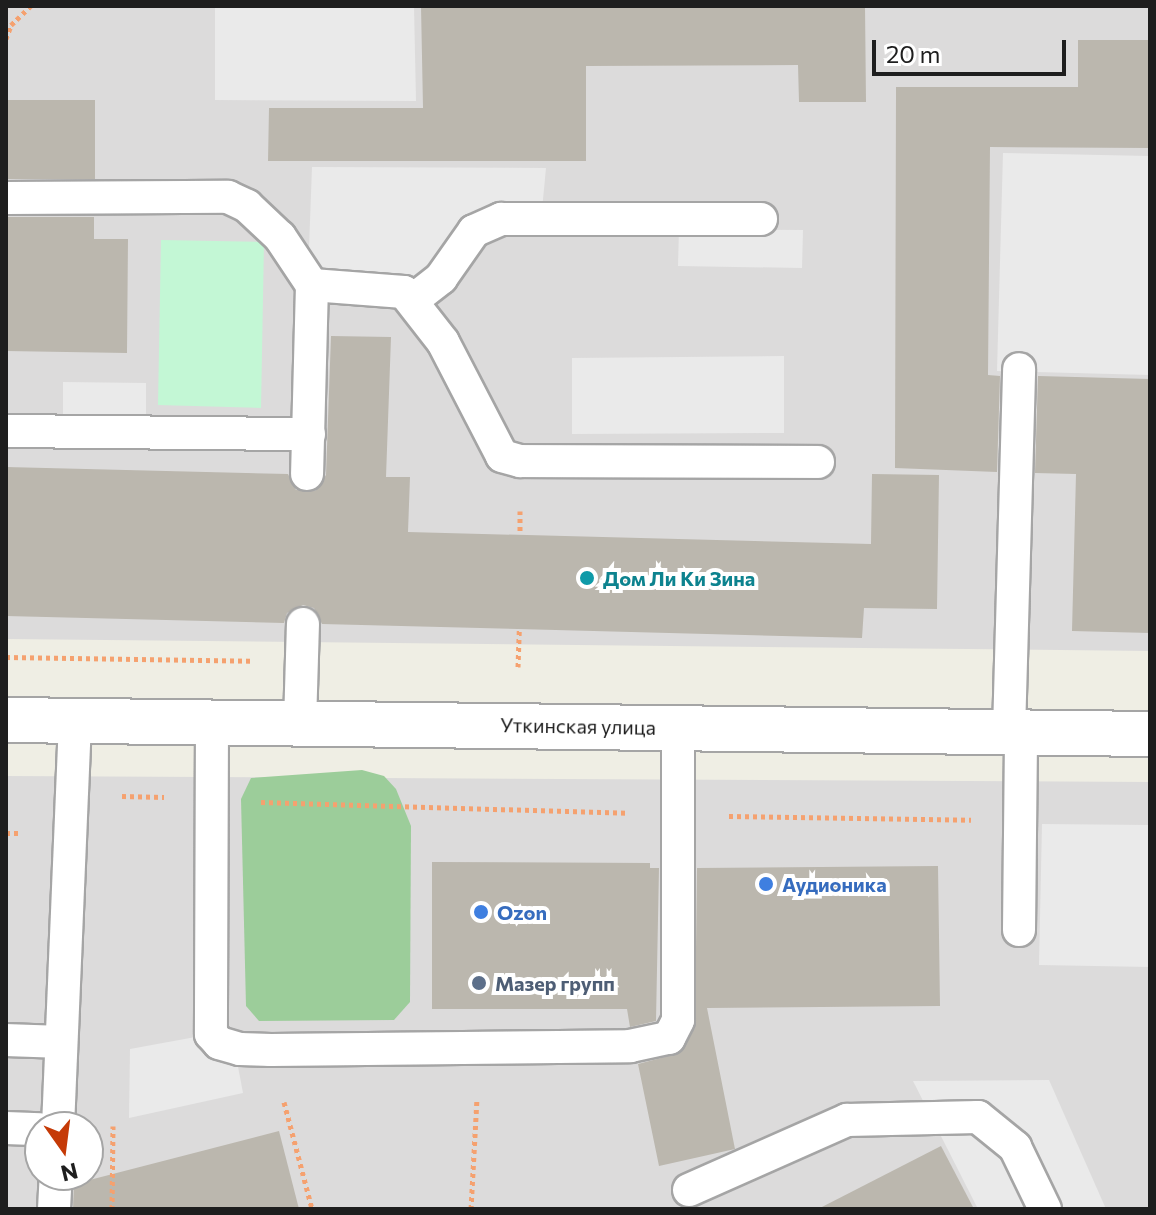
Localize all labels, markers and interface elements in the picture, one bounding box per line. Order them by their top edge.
scale bar [876,24,1070,74]
text: 20 m [886,39,940,68]
place label: Дом Ли Ки Зина [603,566,755,590]
marker: Дом Ли Ки Зина [578,569,596,587]
street label: Уткинская улица [500,713,656,739]
place label: Аудионика [782,872,887,896]
marker: Аудионика [757,875,775,893]
place label: Ozon [497,900,547,924]
marker: Ozon [472,903,490,921]
place label: Мазер групп [495,971,615,995]
marker: Мазер групп [470,974,488,992]
north arrow [24,1111,104,1191]
text: N [58,1158,81,1188]

